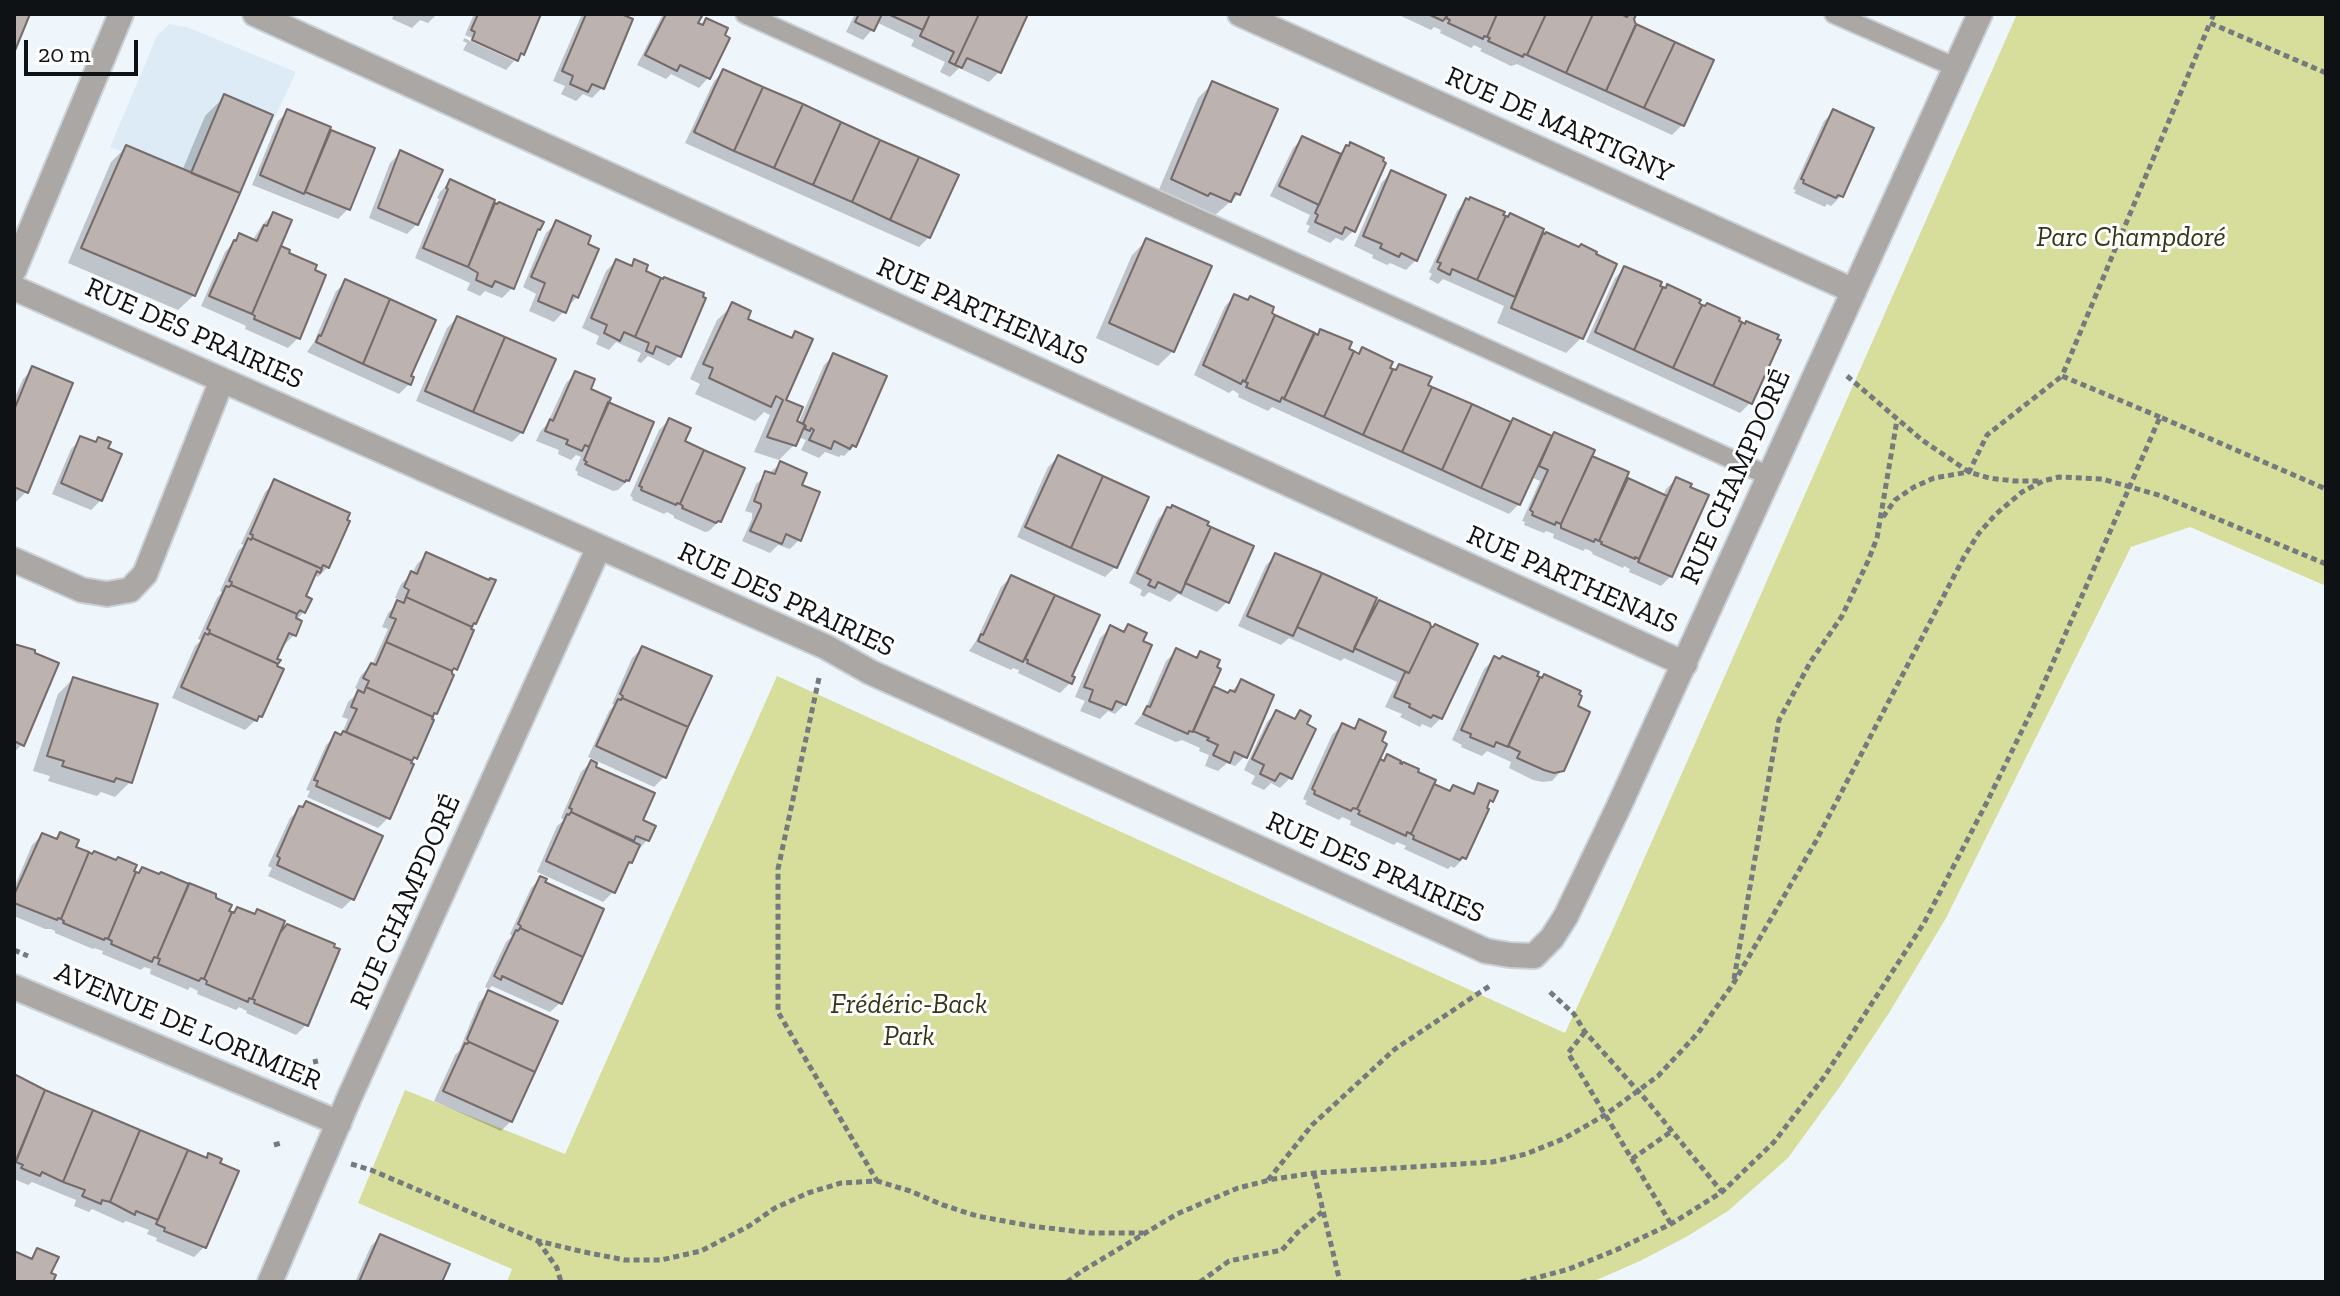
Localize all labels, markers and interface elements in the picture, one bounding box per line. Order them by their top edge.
scale bar [28,24,142,74]
text: 20 m [38,39,90,68]
street label: RUE DE MARTIGNY [1440,60,1678,190]
park label: Parc Champdoré [2036,221,2226,255]
street label: RUE PARTHENAIS [872,251,1092,373]
street label: RUE DES PRAIRIES [80,271,308,397]
street label: RUE CHAMPDORÉ [1674,364,1798,590]
street label: RUE PARTHENAIS [1462,519,1682,641]
street label: RUE DES PRAIRIES [672,535,900,665]
street label: RUE CHAMPDORÉ [344,789,468,1015]
street label: RUE DES PRAIRIES [1261,805,1489,931]
street label: AVENUE DE LORIMIER [50,956,326,1098]
park label: Frédéric-Back Park [831,988,987,1054]

